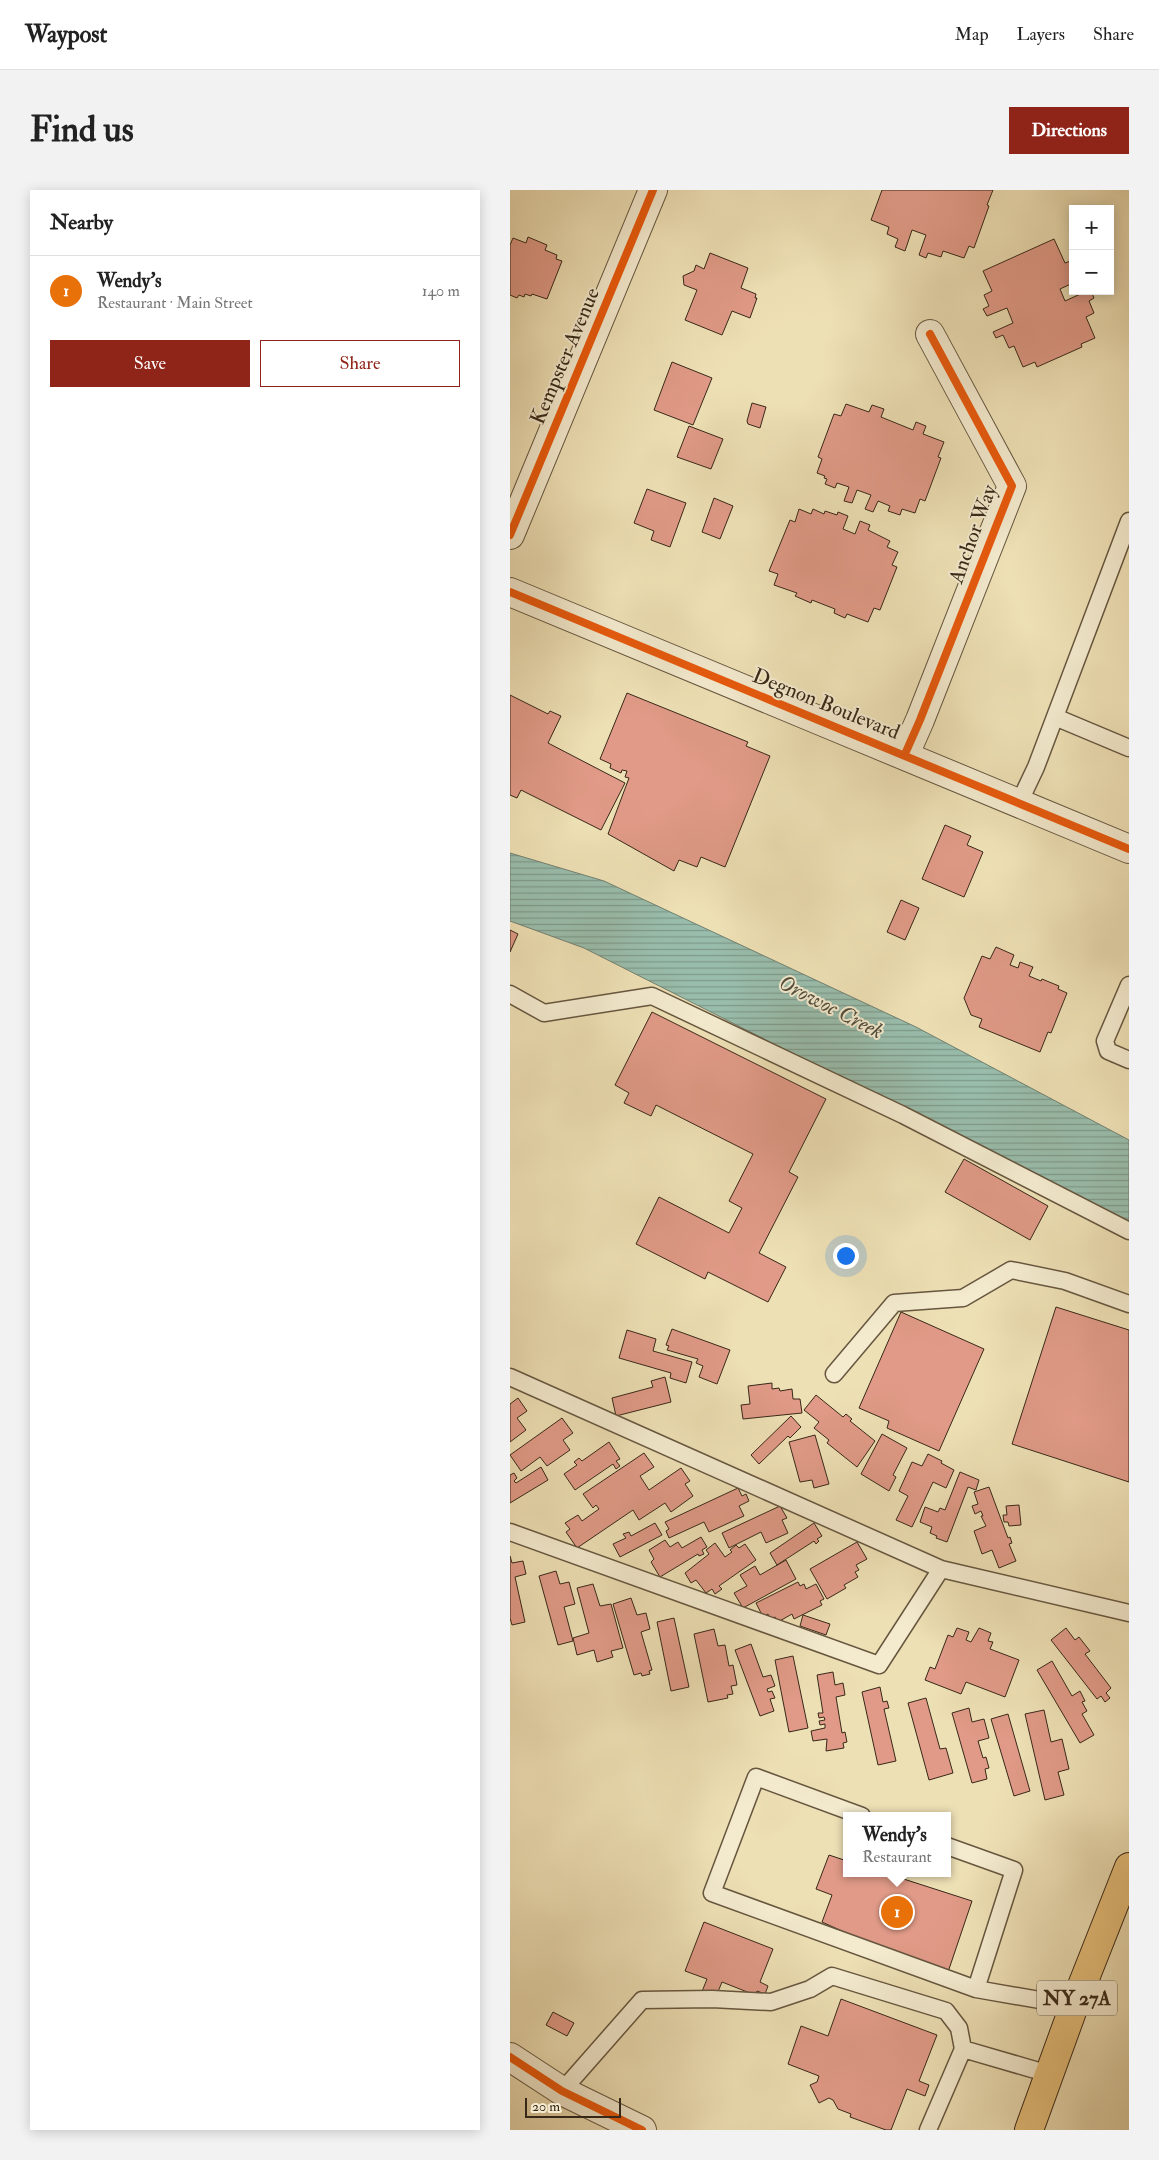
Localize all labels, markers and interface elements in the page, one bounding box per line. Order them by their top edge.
text: Waypost [25,19,107,50]
text: Map [955,23,989,46]
text: Layers [1017,23,1065,46]
text: Share [1093,23,1134,46]
button: Directions [1009,107,1129,154]
text: Find us [30,108,134,152]
map controls [1069,205,1114,295]
button: + [1069,205,1114,250]
text: Nearby [50,209,113,236]
button: − [1069,250,1114,295]
text: Wendy's [97,269,162,293]
text: 1 [63,281,69,301]
text: 140 m [422,281,460,301]
street label: Kempster Avenue [524,283,606,428]
text: Restaurant · Main Street [97,293,253,313]
button: Save [50,340,250,387]
button: Share [260,340,460,387]
street label: Anchor Way [942,480,1004,588]
street label: Degnon Boulevard [748,662,904,746]
water label: Orowoc Creek [774,969,888,1045]
your location [833,1243,859,1269]
popup [843,1812,951,1877]
text: Wendy's [862,1823,927,1847]
text: Restaurant [862,1847,932,1867]
pin: 1 [881,1893,913,1931]
road number: NY 27A [1037,1980,1117,2016]
scale bar [525,2095,621,2118]
text: 20 m [532,2098,560,2115]

